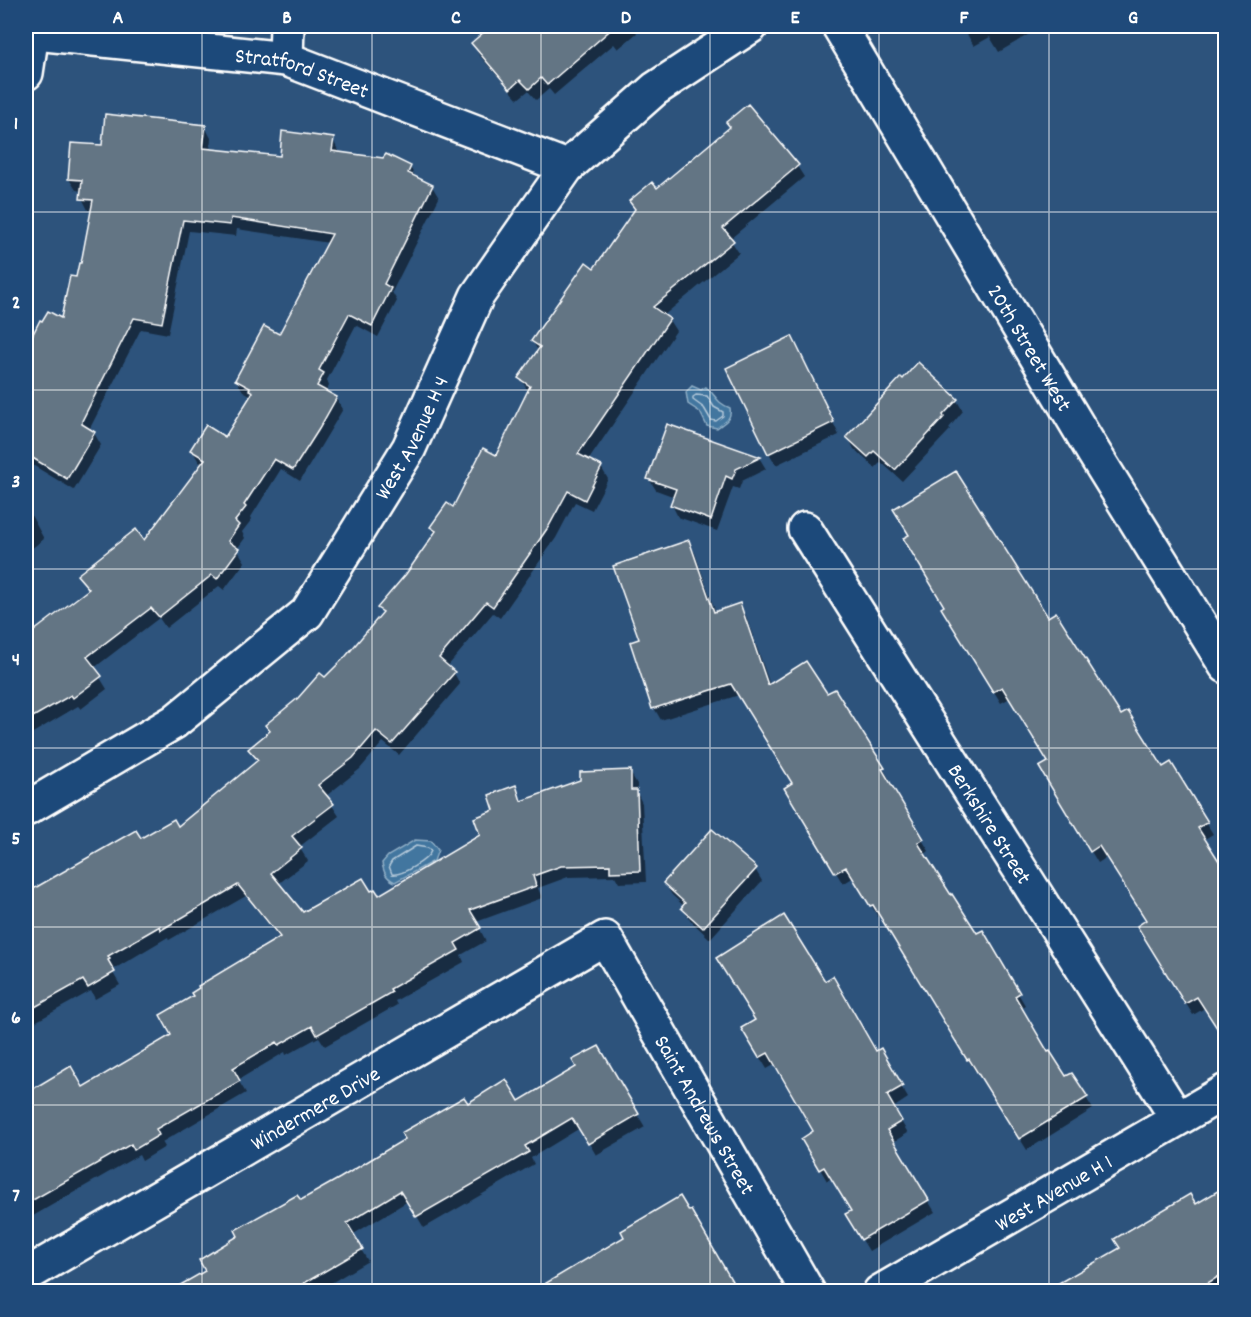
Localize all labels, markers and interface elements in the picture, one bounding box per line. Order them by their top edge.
text: A [113,5,124,33]
text: B [282,5,292,33]
text: C [451,5,461,33]
text: D [621,5,632,33]
text: E [790,5,800,33]
text: F [960,5,970,33]
text: G [1128,5,1138,33]
street label: Stratford Street [233,42,373,108]
text: 1 [14,111,18,139]
street label: 20th Street West [978,280,1078,418]
text: 2 [12,290,20,318]
street label: West Avenue H 4 [369,372,458,507]
text: 3 [12,469,20,497]
text: 4 [12,647,20,675]
street label: Berkshire Street [938,759,1038,891]
text: 5 [11,826,21,854]
text: 6 [11,1005,21,1033]
street label: Saint Andrews Street [645,1030,761,1202]
street label: Windermere Drive [246,1060,387,1160]
street label: West Avenue H 1 [990,1148,1119,1241]
text: 7 [12,1183,20,1211]

